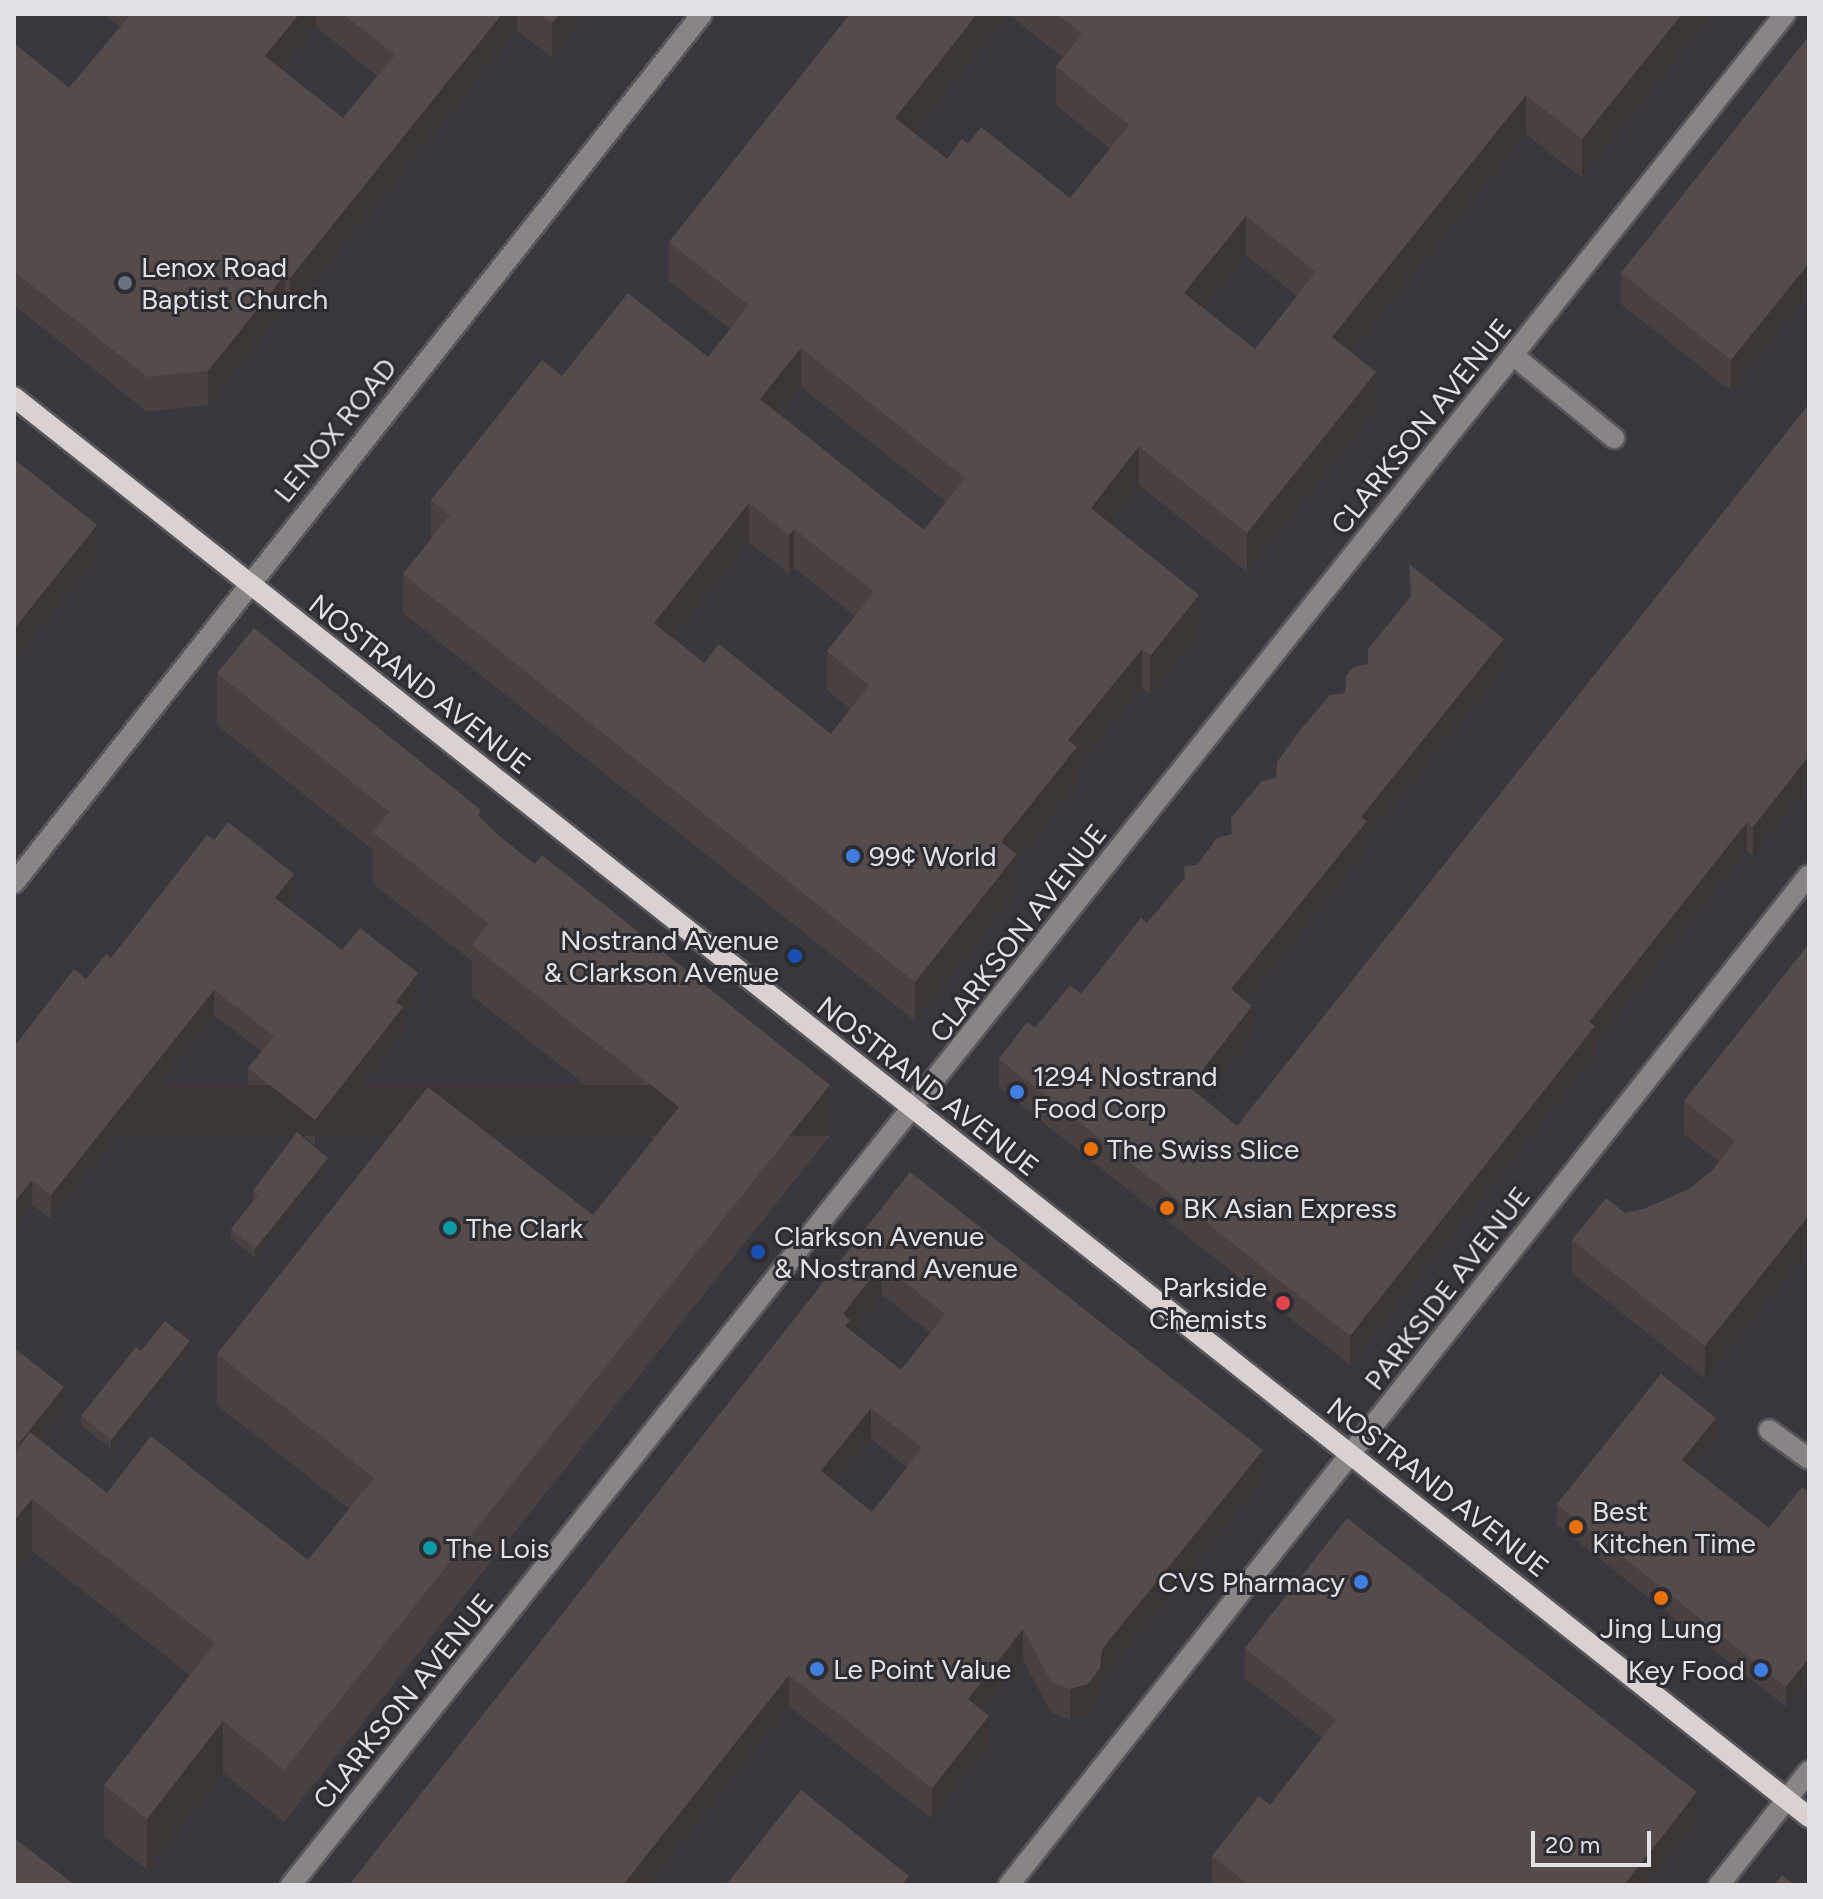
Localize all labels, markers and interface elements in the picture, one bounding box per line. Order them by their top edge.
place label: Lenox Road Baptist Church [141,250,328,316]
marker: Lenox Road Baptist Church [116,274,134,292]
street label: CLARKSON AVENUE [1324,311,1518,541]
street label: LENOX ROAD [267,351,403,509]
street label: NOSTRAND AVENUE [302,587,538,781]
street label: CLARKSON AVENUE [922,817,1114,1049]
place label: 99¢ World [869,839,997,873]
marker: 99¢ World [844,847,862,865]
place label: Nostrand Avenue & Clarkson Avenue [544,923,779,989]
marker: Nostrand Avenue & Clarkson Avenue [786,947,804,965]
street label: NOSTRAND AVENUE [810,989,1046,1183]
place label: 1294 Nostrand Food Corp [1033,1059,1218,1125]
marker: 1294 Nostrand Food Corp [1008,1083,1026,1101]
place label: The Swiss Slice [1107,1132,1299,1166]
marker: The Swiss Slice [1082,1140,1100,1158]
street label: PARKSIDE AVENUE [1357,1180,1537,1396]
place label: BK Asian Express [1183,1191,1397,1225]
marker: BK Asian Express [1158,1199,1176,1217]
place label: The Clark [466,1211,583,1245]
marker: The Clark [441,1219,459,1237]
place label: Clarkson Avenue & Nostrand Avenue [774,1219,1018,1285]
marker: Clarkson Avenue & Nostrand Avenue [749,1243,767,1261]
place label: Parkside Chemists [1149,1270,1267,1336]
marker: Parkside Chemists [1274,1294,1292,1312]
street label: NOSTRAND AVENUE [1320,1390,1556,1584]
place label: Best Kitchen Time [1592,1494,1756,1560]
marker: Best Kitchen Time [1567,1518,1585,1536]
place label: The Lois [446,1531,550,1565]
marker: The Lois [421,1539,439,1557]
place label: CVS Pharmacy [1158,1565,1345,1599]
marker: CVS Pharmacy [1352,1573,1370,1591]
street label: CLARKSON AVENUE [306,1586,500,1816]
marker: Jing Lung [1652,1589,1670,1607]
place label: Jing Lung [1600,1611,1722,1645]
place label: Le Point Value [833,1652,1011,1686]
place label: Key Food [1628,1653,1745,1687]
marker: Le Point Value [808,1660,826,1678]
marker: Key Food [1752,1661,1770,1679]
scale bar [1535,1815,1655,1865]
text: 20 m [1545,1830,1600,1859]

